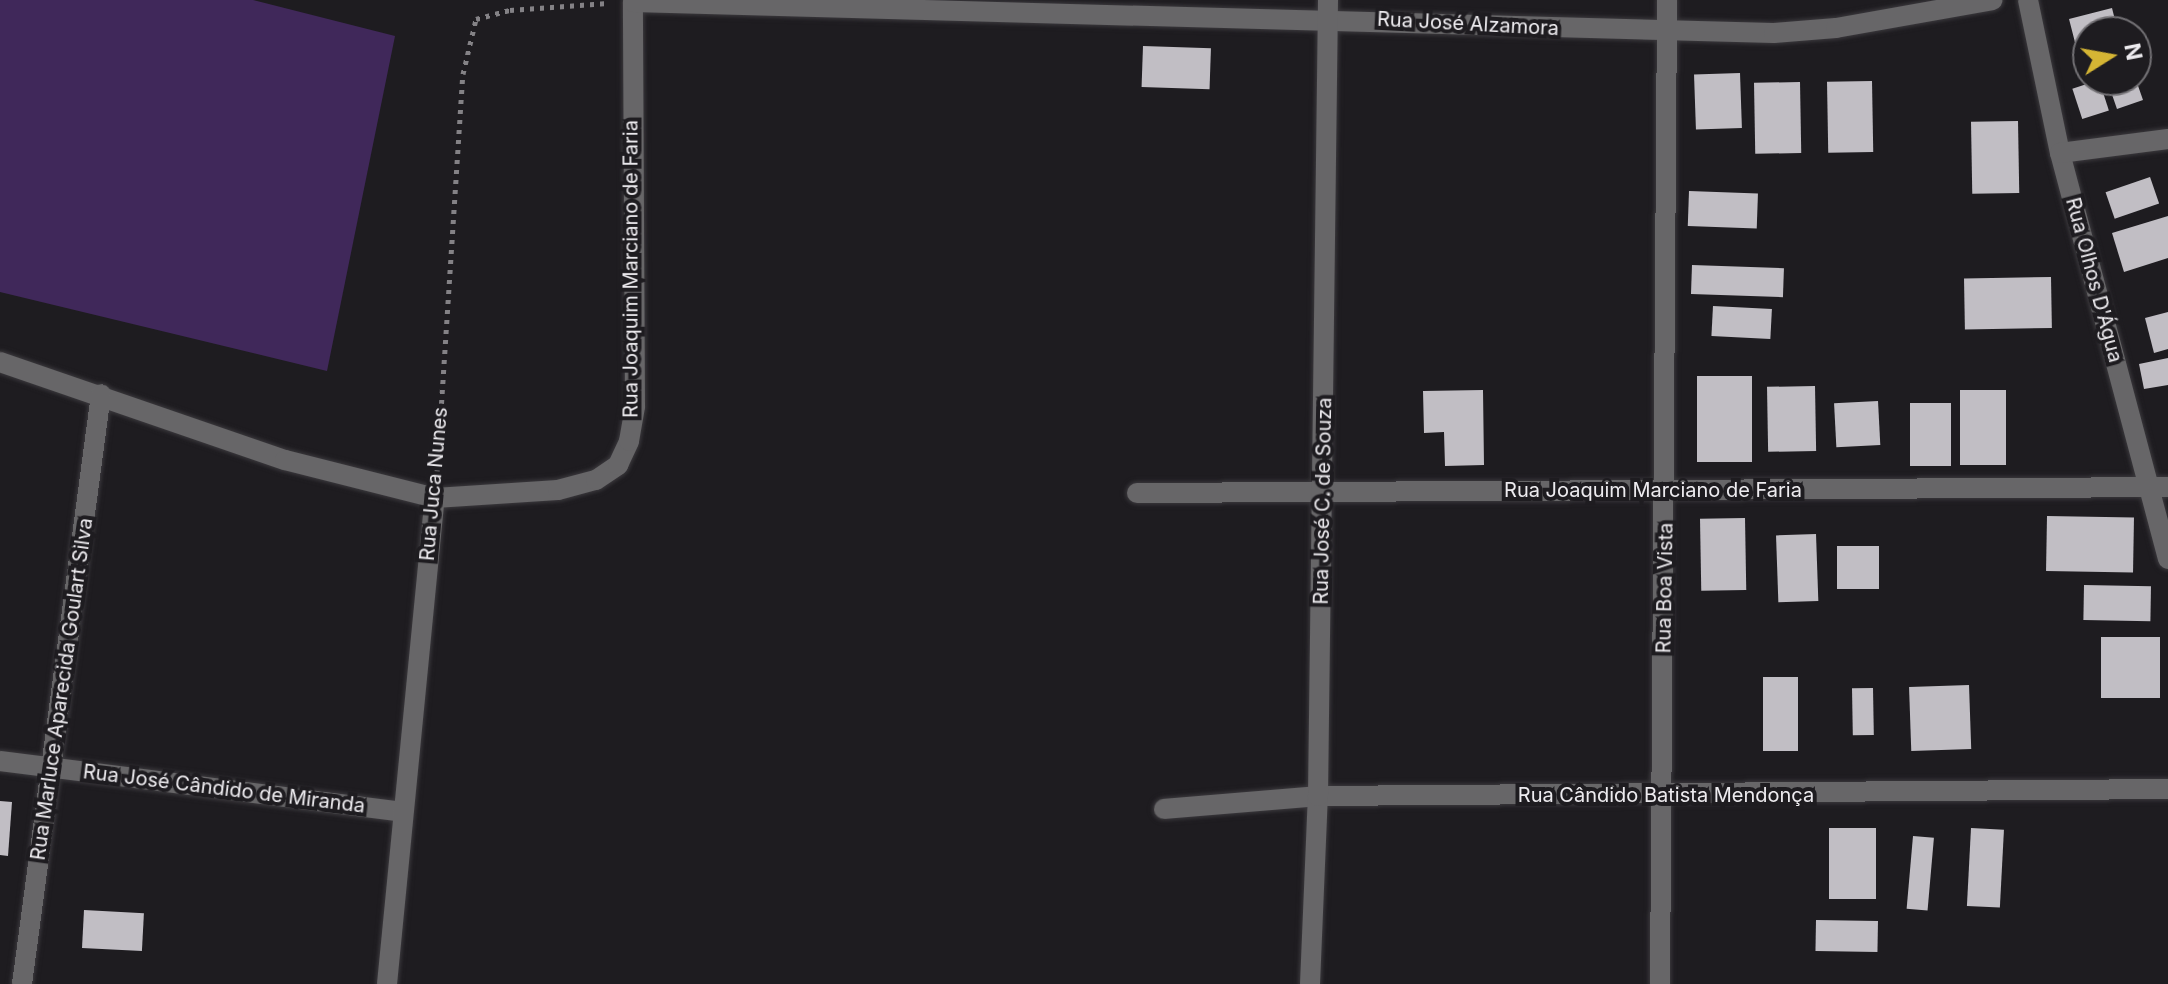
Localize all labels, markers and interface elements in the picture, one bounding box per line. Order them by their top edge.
street label: Rua José Alzamora [1377,7,1559,41]
north arrow [2072,16,2152,96]
text: N [2119,41,2148,63]
street label: Rua Joaquim Marciano de Faria [619,120,643,418]
street label: Rua Olhos D'Água [2060,195,2128,365]
street label: Rua José C. de Souza [1309,397,1337,605]
street label: Rua Juca Nunes [415,406,453,562]
street label: Rua Joaquim Marciano de Faria [1504,478,1802,502]
street label: Rua Marluce Aparecida Goulart Silva [26,516,98,862]
street label: Rua Boa Vista [1652,522,1678,654]
street label: Rua José Cândido de Miranda [82,760,366,818]
street label: Rua Cândido Batista Mendonça [1518,783,1814,807]

